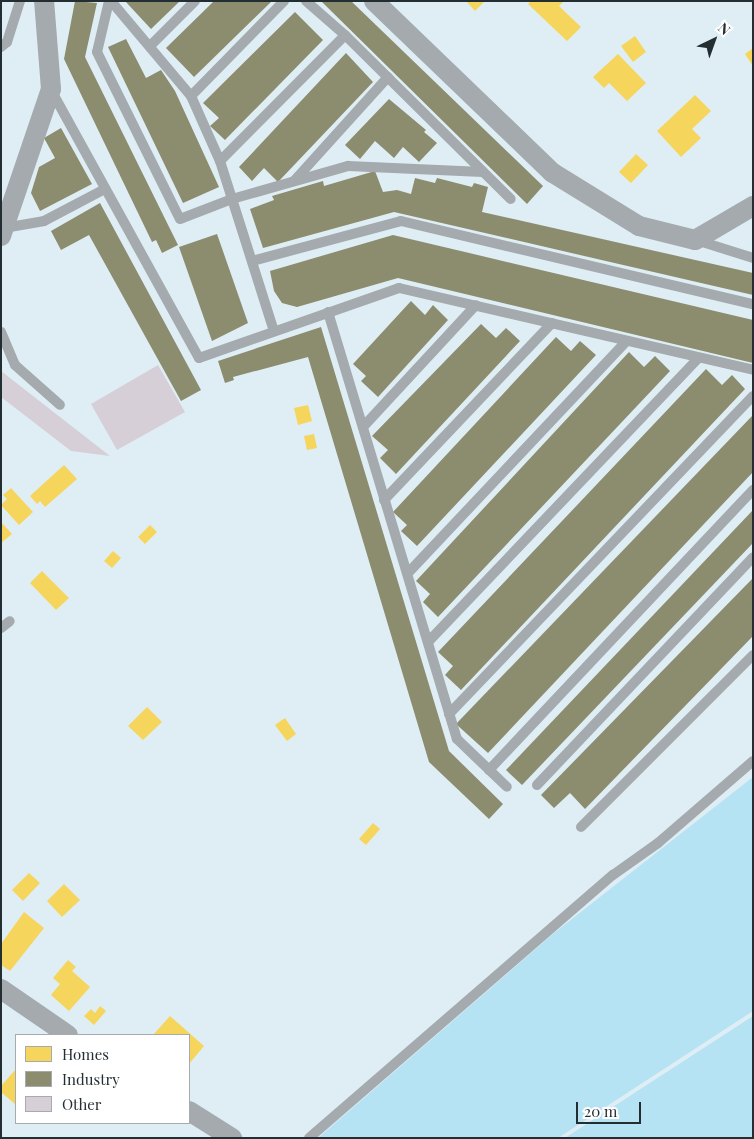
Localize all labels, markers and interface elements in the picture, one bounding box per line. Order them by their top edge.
north arrow [689,15,739,65]
text: N [714,18,734,39]
legend [15,1034,190,1124]
text: Homes [62,1044,109,1064]
text: Industry [62,1069,120,1089]
scale bar [579,1092,644,1124]
text: Other [62,1094,102,1114]
text: 20 m [584,1101,617,1121]

